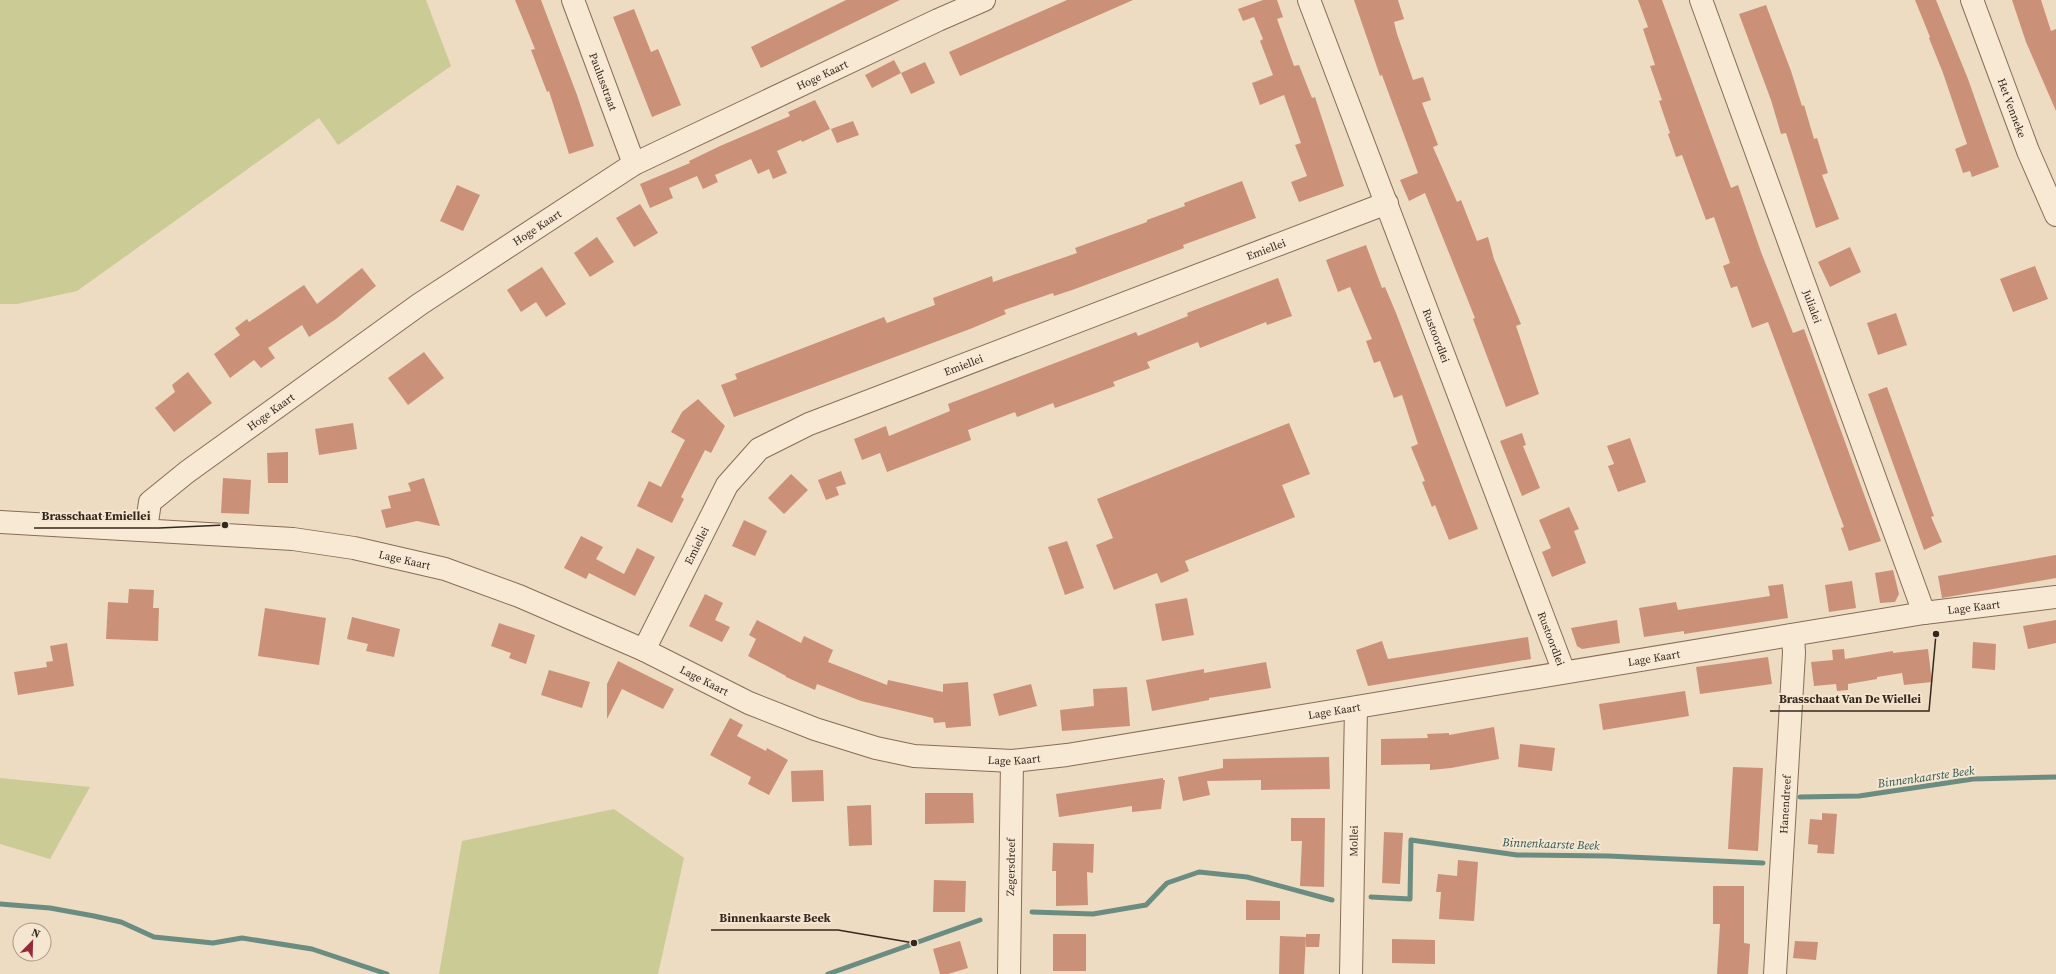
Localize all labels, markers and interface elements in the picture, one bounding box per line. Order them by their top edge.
street label: Paulusstraat [586,51,621,113]
street label: Hoge Kaart [794,56,851,93]
street label: Het Venneke [1994,76,2030,140]
street label: Hoge Kaart [510,206,565,249]
street label: Emiellei [1244,235,1288,264]
street label: Julialei [1799,287,1825,325]
street label: Rustoordlei [1419,306,1453,365]
street label: Emiellei [942,351,985,379]
street label: Hoge Kaart [244,389,298,434]
callout: Brasschaat Emiellei [34,504,159,528]
text: Brasschaat Emiellei [42,508,151,524]
street label: Emiellei [681,524,712,567]
street label: Lage Kaart [377,546,432,573]
street label: Lage Kaart [1947,596,2001,618]
street label: Rustoordlei [1534,609,1568,668]
street label: Lage Kaart [1627,646,1681,669]
street label: Lage Kaart [677,662,732,699]
callout: Brasschaat Van De Wiellei [1770,687,1929,711]
text: Brasschaat Van De Wiellei [1779,691,1921,707]
street label: Lage Kaart [1307,699,1362,722]
street label: Lage Kaart [987,750,1042,769]
water label: Binnenkaarste Beek [1876,762,1976,792]
street label: Hanendreef [1776,773,1794,834]
street label: Mollei [1346,825,1361,857]
water label: Binnenkaarste Beek [1501,834,1600,854]
street label: Zegersdreef [1003,837,1018,896]
callout: Binnenkaarste Beek [711,906,838,930]
text: Binnenkaarste Beek [719,910,831,926]
north arrow [12,922,52,962]
text: N [29,925,42,942]

